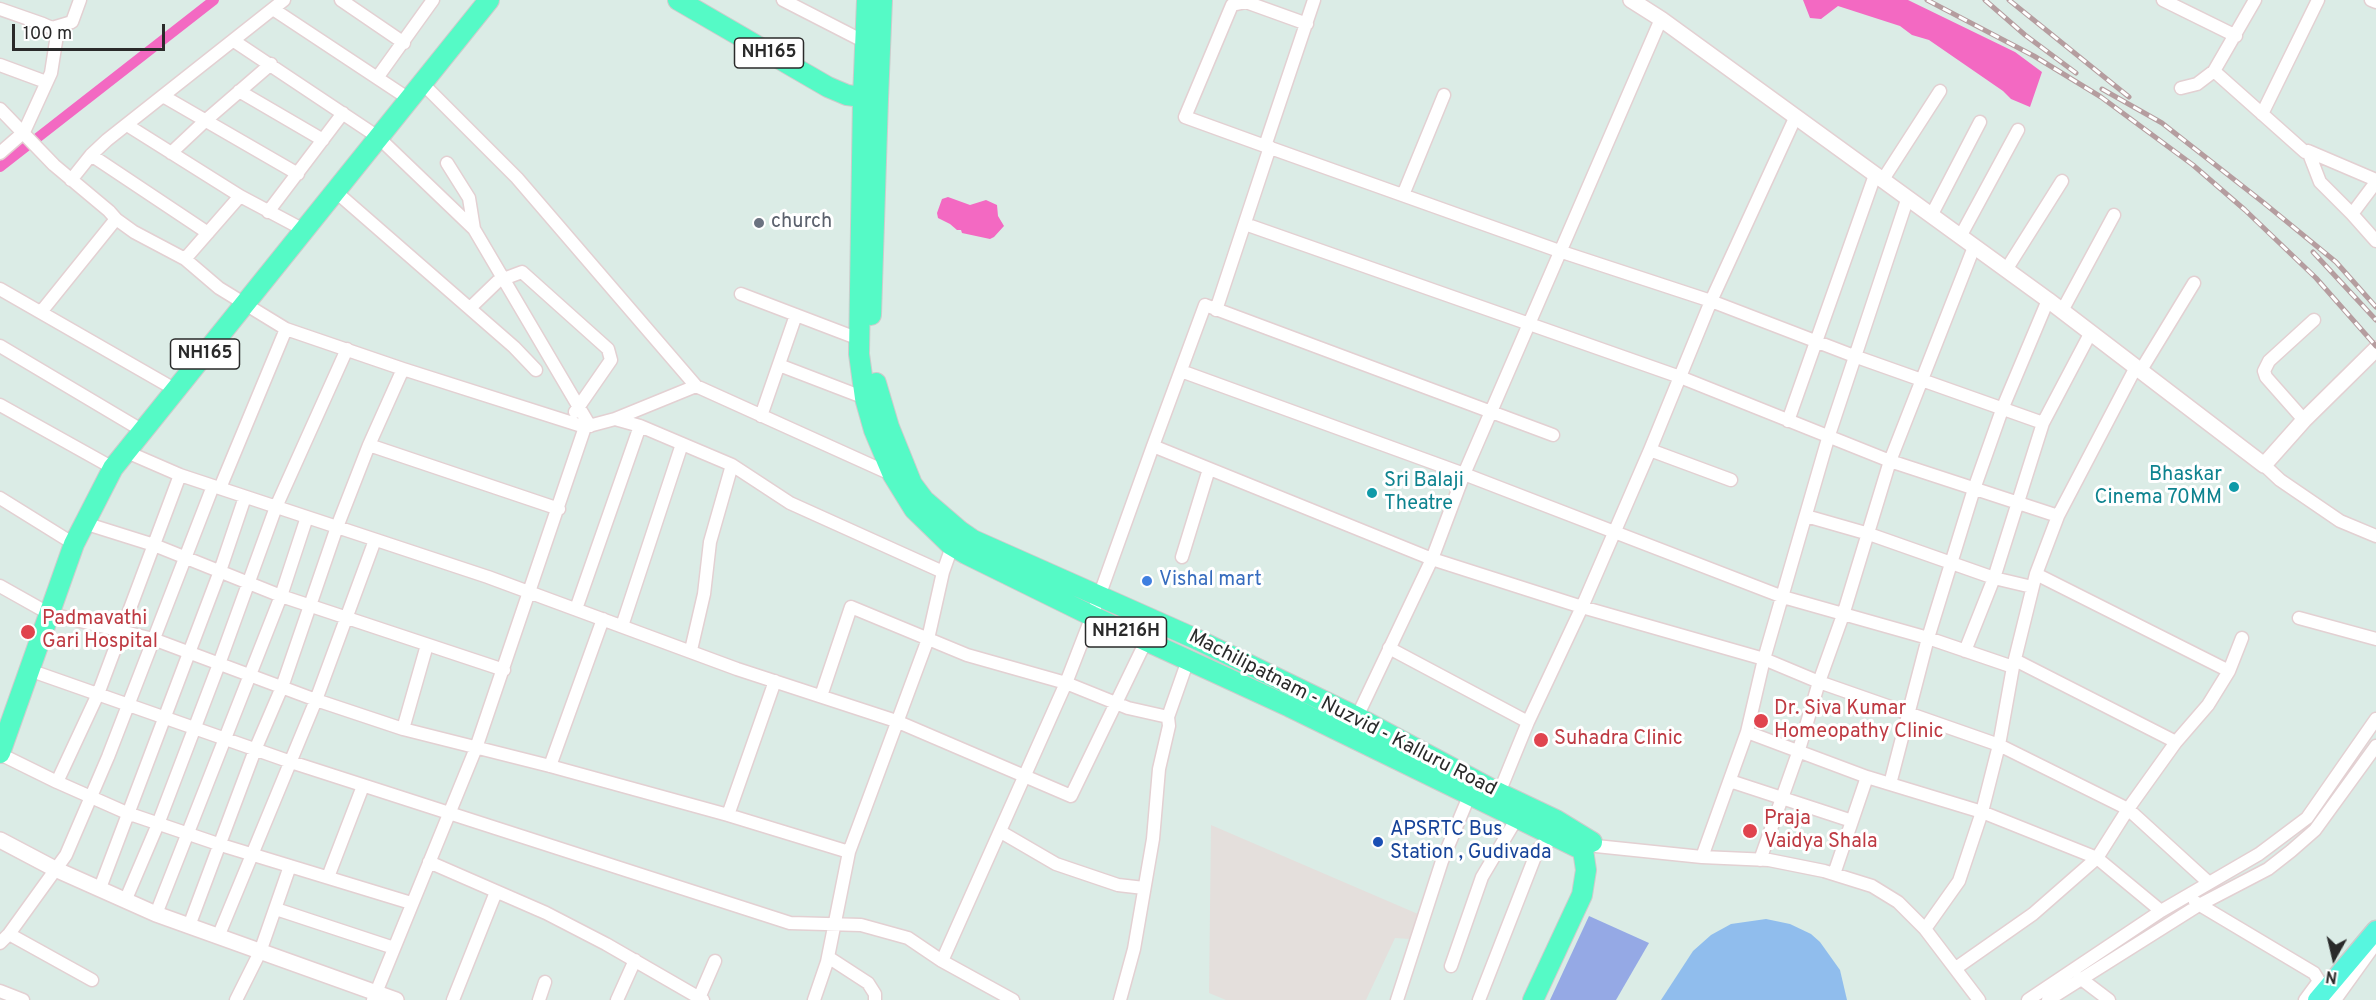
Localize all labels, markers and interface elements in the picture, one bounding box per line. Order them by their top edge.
scale bar [15,12,168,50]
text: 100 m [23,23,72,46]
road number: NH165 [734,38,804,68]
place label: church [771,211,832,235]
marker: church [752,216,766,230]
road number: NH165 [170,339,240,369]
place label: Bhaskar Cinema 70MM [2094,464,2222,511]
place label: Sri Balaji Theatre [1384,470,1464,517]
marker: Bhaskar Cinema 70MM [2227,480,2241,494]
marker: Sri Balaji Theatre [1365,486,1379,500]
place label: Vishal mart [1159,569,1262,593]
marker: Vishal mart [1140,574,1154,588]
place label: Padmavathi Gari Hospital [42,608,158,655]
road number: NH216H [1086,617,1166,647]
marker: Padmavathi Gari Hospital [19,623,37,641]
street label: Machilipatnam - Nuzvid - Kalluru Road [1184,626,1500,802]
place label: Dr. Siva Kumar Homeopathy Clinic [1774,698,1944,745]
marker: Dr. Siva Kumar Homeopathy Clinic [1752,712,1770,730]
place label: Suhadra Clinic [1554,728,1683,752]
marker: Suhadra Clinic [1532,731,1550,749]
place label: Praja Vaidya Shala [1764,808,1877,855]
place label: APSRTC Bus Station , Gudivada [1390,819,1551,866]
marker: Praja Vaidya Shala [1741,822,1759,840]
marker: APSRTC Bus Station , Gudivada [1371,835,1385,849]
north arrow [2304,928,2364,988]
text: N [2324,965,2339,987]

